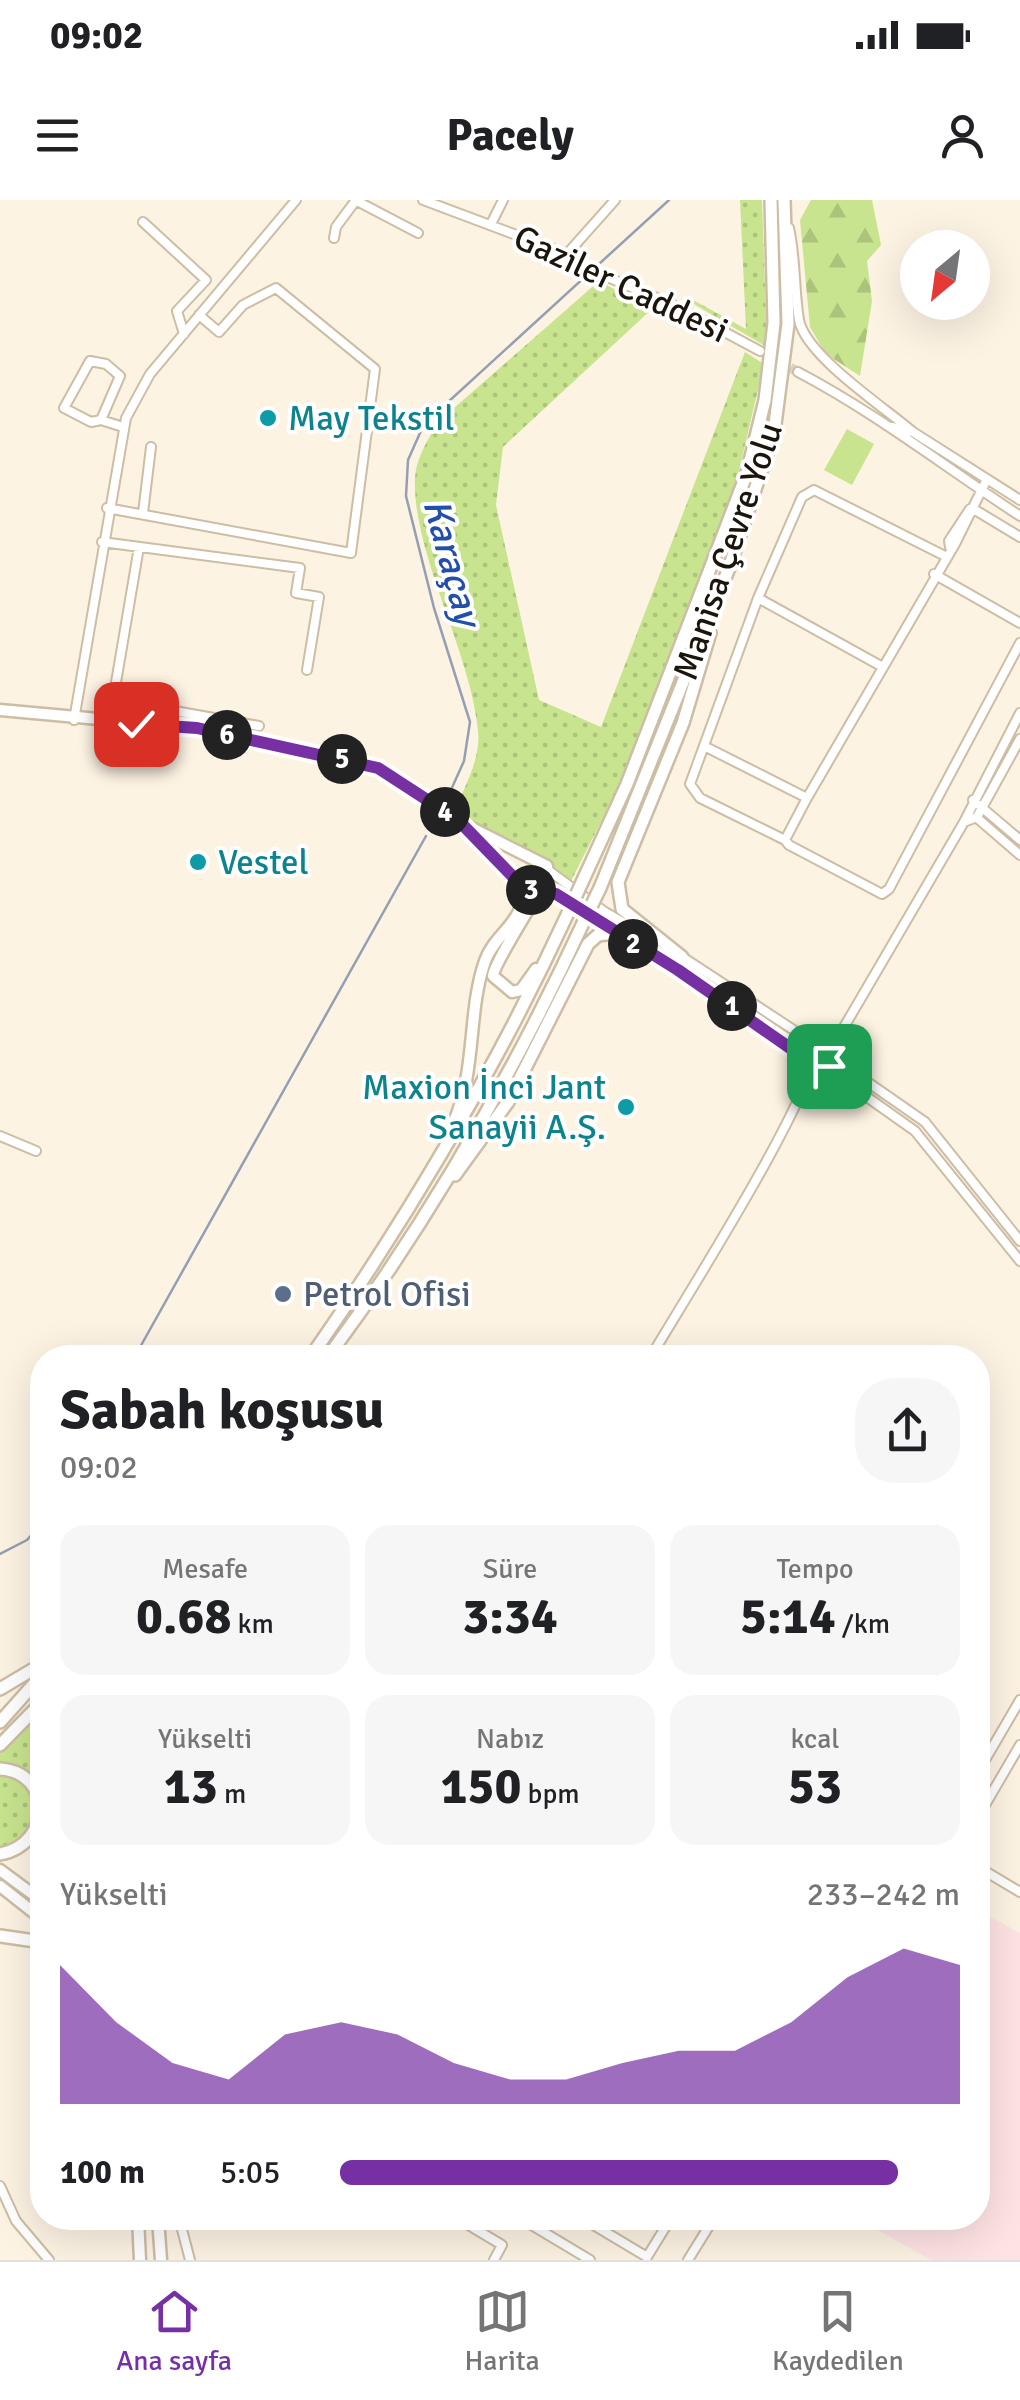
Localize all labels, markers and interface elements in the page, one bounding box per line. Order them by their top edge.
text: 09:02 [50,12,143,59]
icon: menu [30,108,85,163]
text: Pacely [446,108,574,163]
icon: person [935,108,990,163]
street label: Gaziler Caddesi [507,216,735,352]
north arrow [900,230,990,320]
map controls [900,230,990,320]
place label: May Tekstil [288,397,455,440]
marker: May Tekstil [257,407,279,429]
street label: Manisa Çevre Yolu [664,417,792,685]
water label: Karaçay [413,494,493,635]
pin [94,682,179,767]
icon: check [109,697,164,752]
pin: 6 [202,710,252,760]
text: 6 [219,718,235,752]
pin: 5 [317,734,367,784]
text: 5 [334,742,350,776]
pin: 4 [420,787,470,837]
text: 4 [437,795,453,829]
place label: Vestel [218,841,309,884]
marker: Vestel [187,851,209,873]
pin: 3 [506,865,556,915]
text: 3 [523,873,539,907]
pin: 2 [608,919,658,969]
text: 2 [625,927,641,961]
pin: 1 [707,981,757,1031]
text: 1 [724,989,740,1023]
pin [787,1024,872,1109]
icon: arrive [802,1039,857,1094]
place label: Maxion İnci Jant Sanayii A.Ş. [362,1066,606,1149]
marker: Maxion İnci Jant Sanayii A.Ş. [615,1096,637,1118]
place label: Petrol Ofisi [303,1273,471,1316]
marker: Petrol Ofisi [272,1283,294,1305]
text: Sabah koşusu [60,1376,384,1444]
button: share [855,1378,960,1483]
text: 09:02 [60,1448,138,1487]
text: Mesafe [162,1552,248,1586]
text: Süre [483,1552,537,1586]
text: Tempo [776,1552,854,1586]
text: 0.68 [136,1586,231,1648]
text: 3:34 [462,1586,558,1648]
text: 5:14 [740,1586,836,1648]
text: km [231,1607,274,1641]
text: /km [836,1607,890,1641]
text: Yükselti [158,1722,252,1756]
text: Nabız [476,1722,544,1756]
text: kcal [790,1722,840,1756]
text: 13 [164,1756,218,1818]
text: 150 [440,1756,521,1818]
text: 53 [788,1756,842,1818]
text: m [218,1777,246,1811]
text: bpm [521,1777,580,1811]
text: Yükselti [60,1875,168,1914]
text: 233–242 m [807,1875,960,1914]
text: 100 m [60,2153,145,2192]
text: 5:05 [220,2153,280,2192]
tab: Ana sayfa [116,2284,232,2378]
tab: Harita [464,2284,540,2378]
tab: Kaydedilen [772,2284,904,2378]

